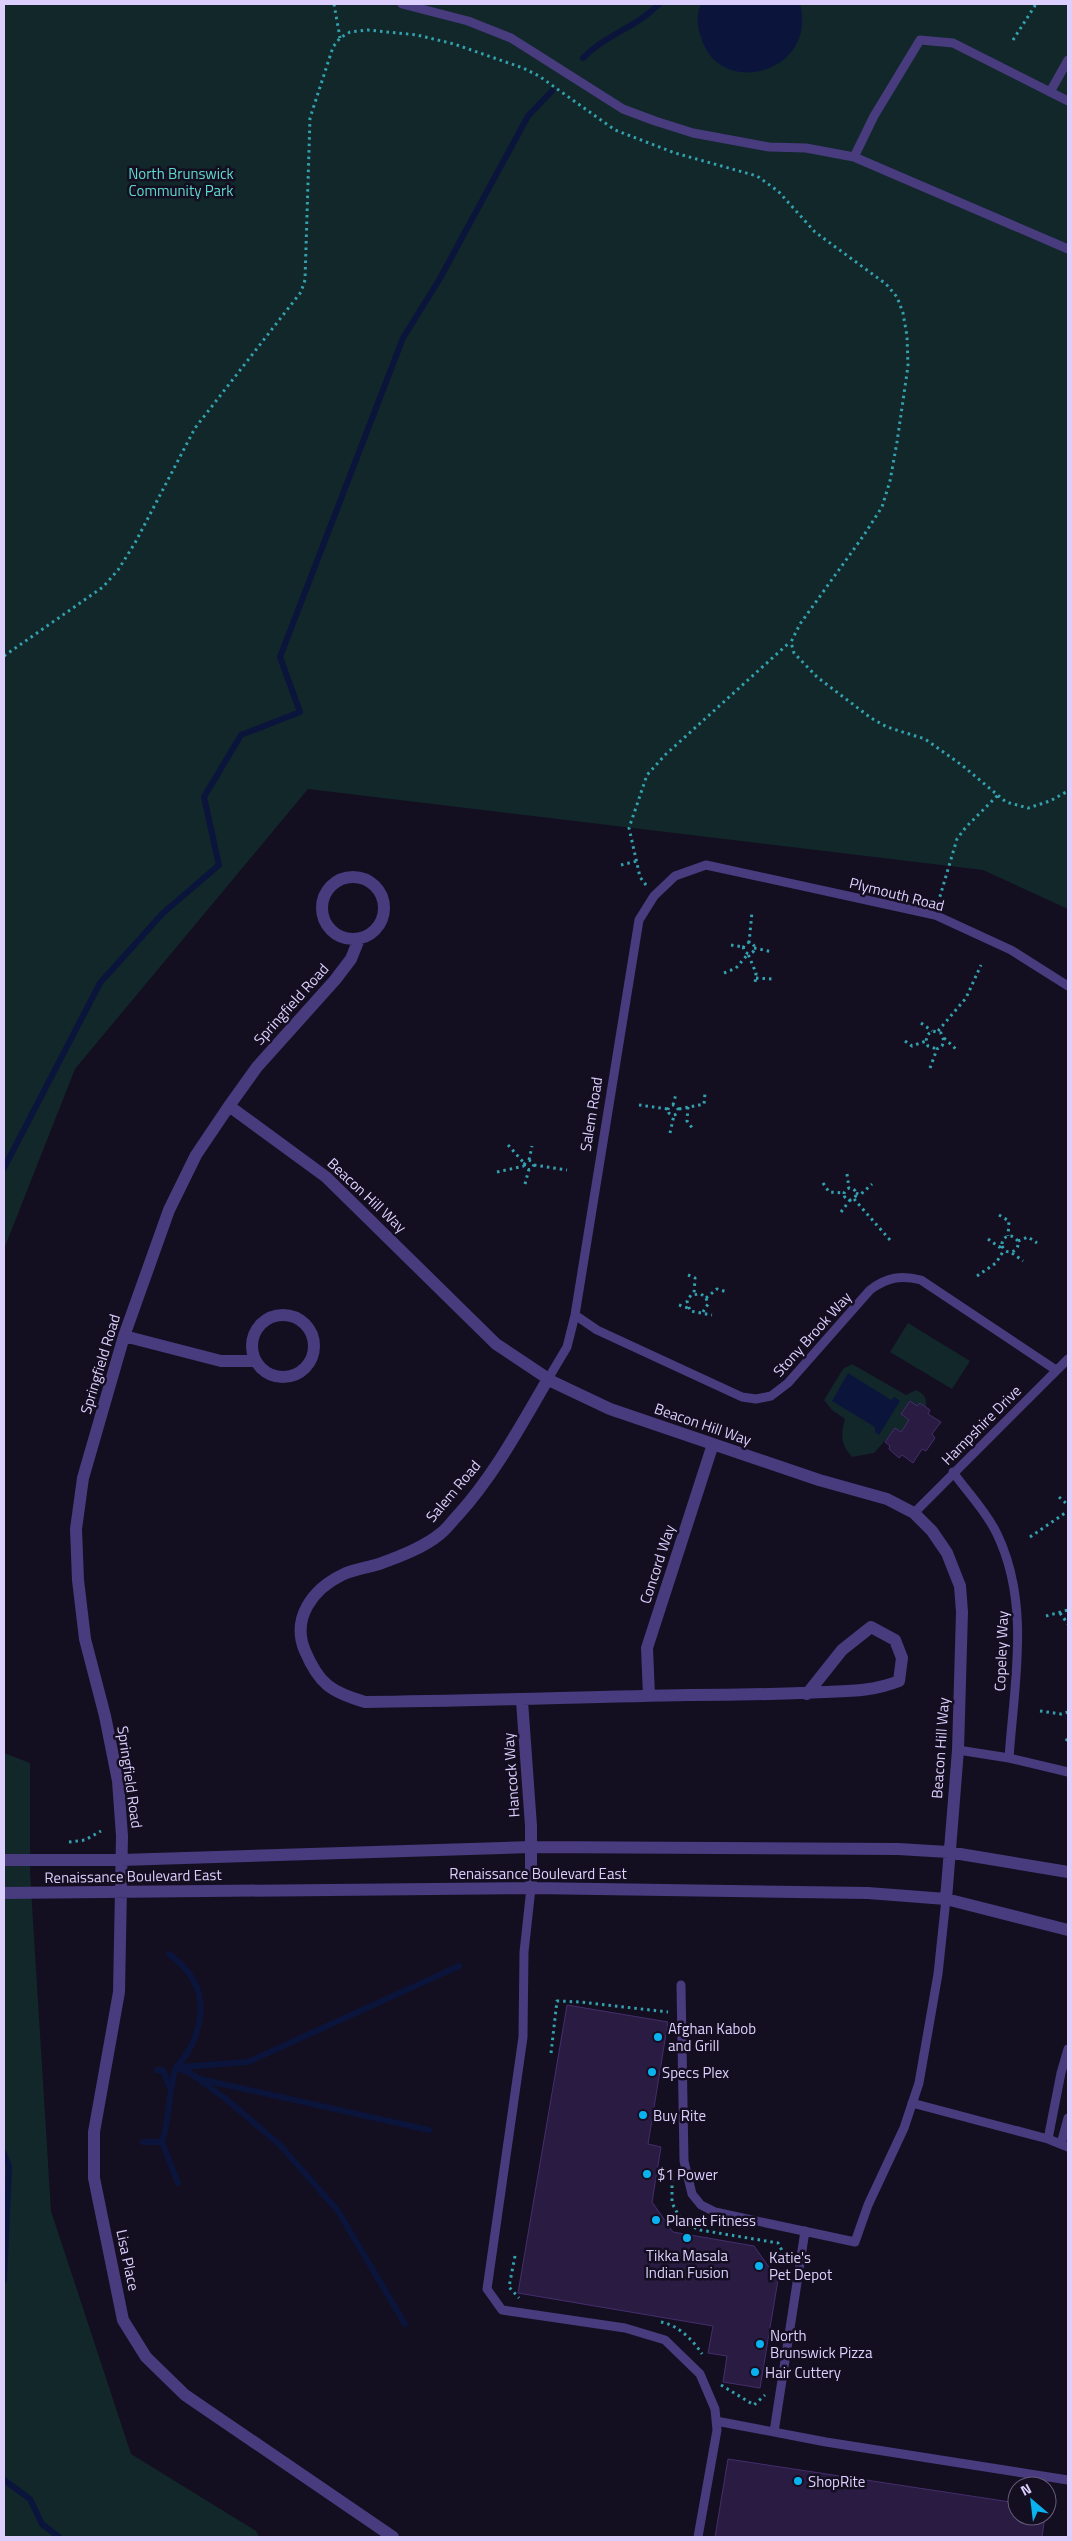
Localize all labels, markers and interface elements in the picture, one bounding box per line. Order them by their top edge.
park label: North Brunswick Community Park [128,162,234,202]
street label: Plymouth Road [847,871,947,917]
street label: Springfield Road [248,958,334,1050]
street label: Salem Road [574,1075,608,1153]
street label: Beacon Hill Way [322,1152,412,1238]
street label: Stony Brook Way [767,1286,857,1382]
street label: Springfield Road [74,1311,126,1417]
street label: Hampshire Drive [936,1380,1026,1470]
street label: Beacon Hill Way [651,1397,755,1451]
street label: Salem Road [420,1455,486,1527]
street label: Concord Way [633,1521,681,1607]
street label: Copeley Way [988,1610,1014,1692]
street label: Beacon Hill Way [925,1697,955,1799]
street label: Springfield Road [111,1724,149,1830]
street label: Hancock Way [497,1732,525,1818]
street label: Renaissance Boulevard East [449,1862,627,1885]
street label: Renaissance Boulevard East [44,1863,223,1889]
place label: Afghan Kabob and Grill [668,2017,756,2057]
marker: Afghan Kabob and Grill [652,2031,664,2043]
place label: Specs Plex [662,2061,729,2084]
marker: Specs Plex [646,2066,658,2078]
place label: Buy Rite [653,2104,706,2127]
marker: Buy Rite [637,2109,649,2121]
place label: $1 Power [657,2163,718,2186]
marker: $1 Power [641,2168,653,2180]
place label: Planet Fitness [666,2209,756,2232]
marker: Planet Fitness [650,2214,662,2226]
street label: Lisa Place [110,2227,146,2293]
marker: Tikka Masala Indian Fusion [681,2232,693,2244]
place label: Tikka Masala Indian Fusion [645,2244,729,2284]
place label: Katie's Pet Depot [769,2246,833,2286]
marker: Katie's Pet Depot [753,2260,765,2272]
place label: North Brunswick Pizza [770,2324,873,2364]
marker: North Brunswick Pizza [754,2338,766,2350]
place label: Hair Cuttery [765,2361,841,2384]
marker: Hair Cuttery [749,2366,761,2378]
place label: ShopRite [808,2470,865,2493]
marker: ShopRite [792,2475,804,2487]
north arrow [1007,2476,1057,2526]
text: N [1016,2478,1035,2501]

